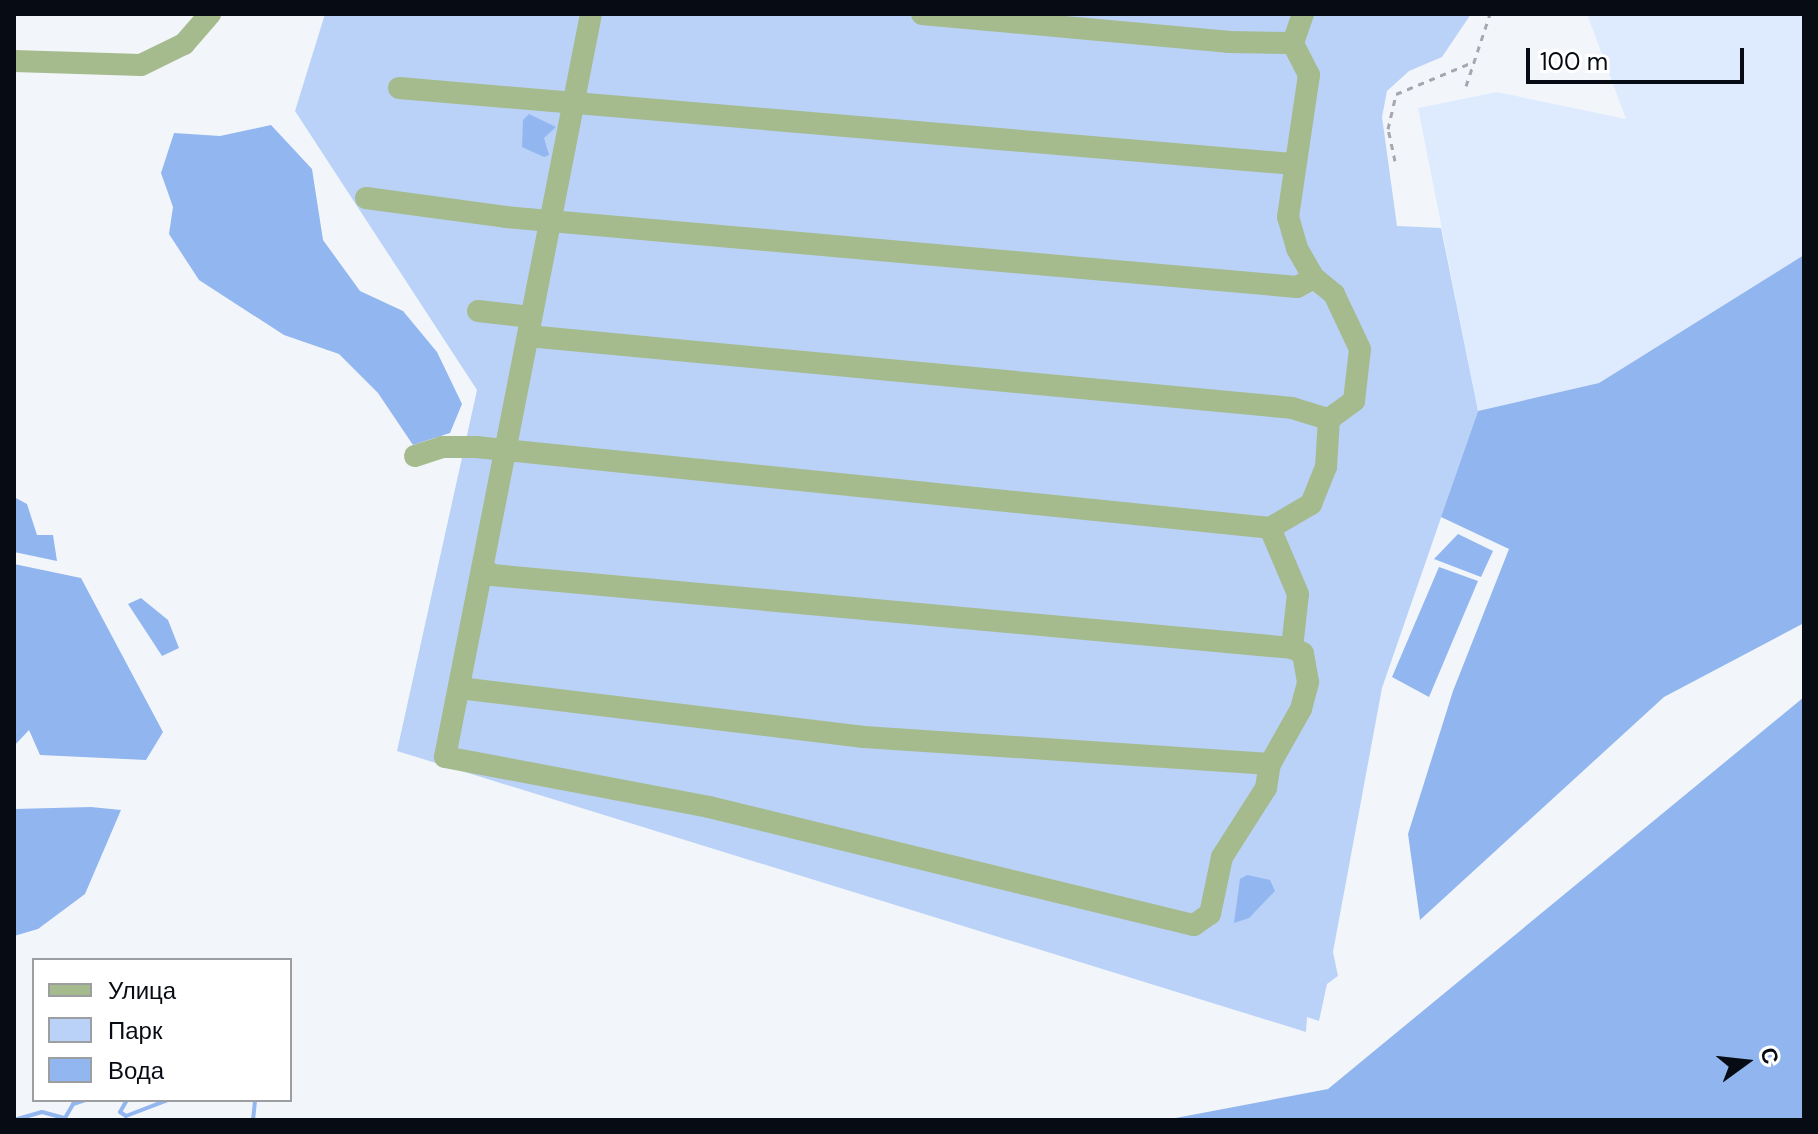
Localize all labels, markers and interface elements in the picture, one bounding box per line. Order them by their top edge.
scale bar [1530,32,1748,82]
text: 100 m [1540,46,1608,77]
legend [32,958,292,1102]
text: Улица [108,975,176,1006]
text: Парк [108,1015,162,1046]
north arrow [1706,1022,1786,1102]
text: С [1754,1044,1786,1067]
text: Вода [108,1055,164,1086]

